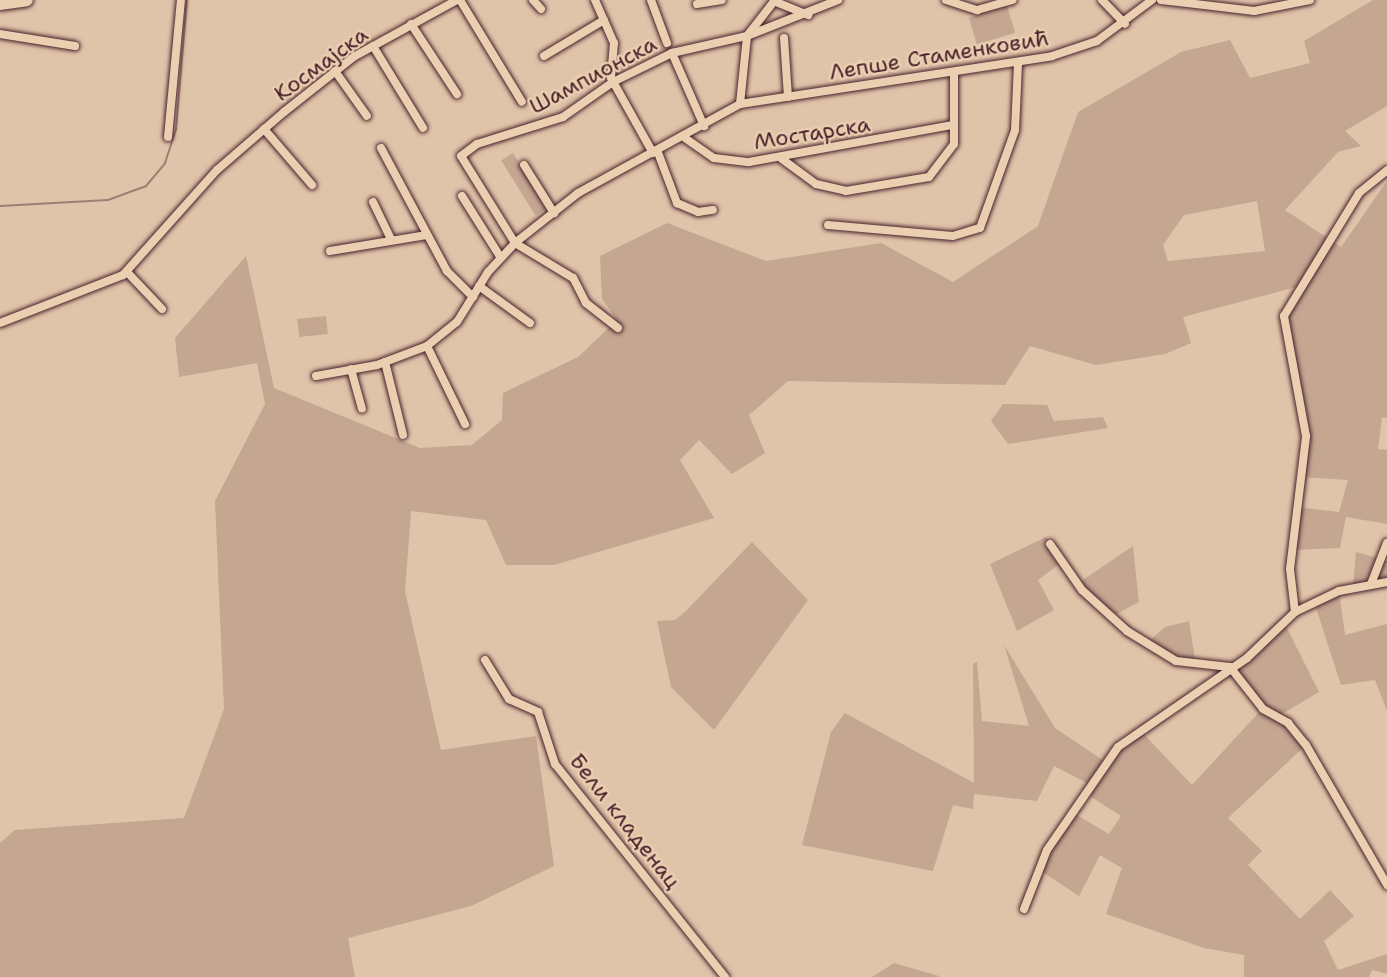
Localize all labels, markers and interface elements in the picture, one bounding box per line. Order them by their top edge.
street label: Космајска [269,21,373,107]
street label: Лепше Стаменковић [827,25,1051,85]
street label: Шампионска [525,30,661,120]
street label: Мостарска [752,111,872,155]
street label: Бели кладенац [564,748,686,894]

